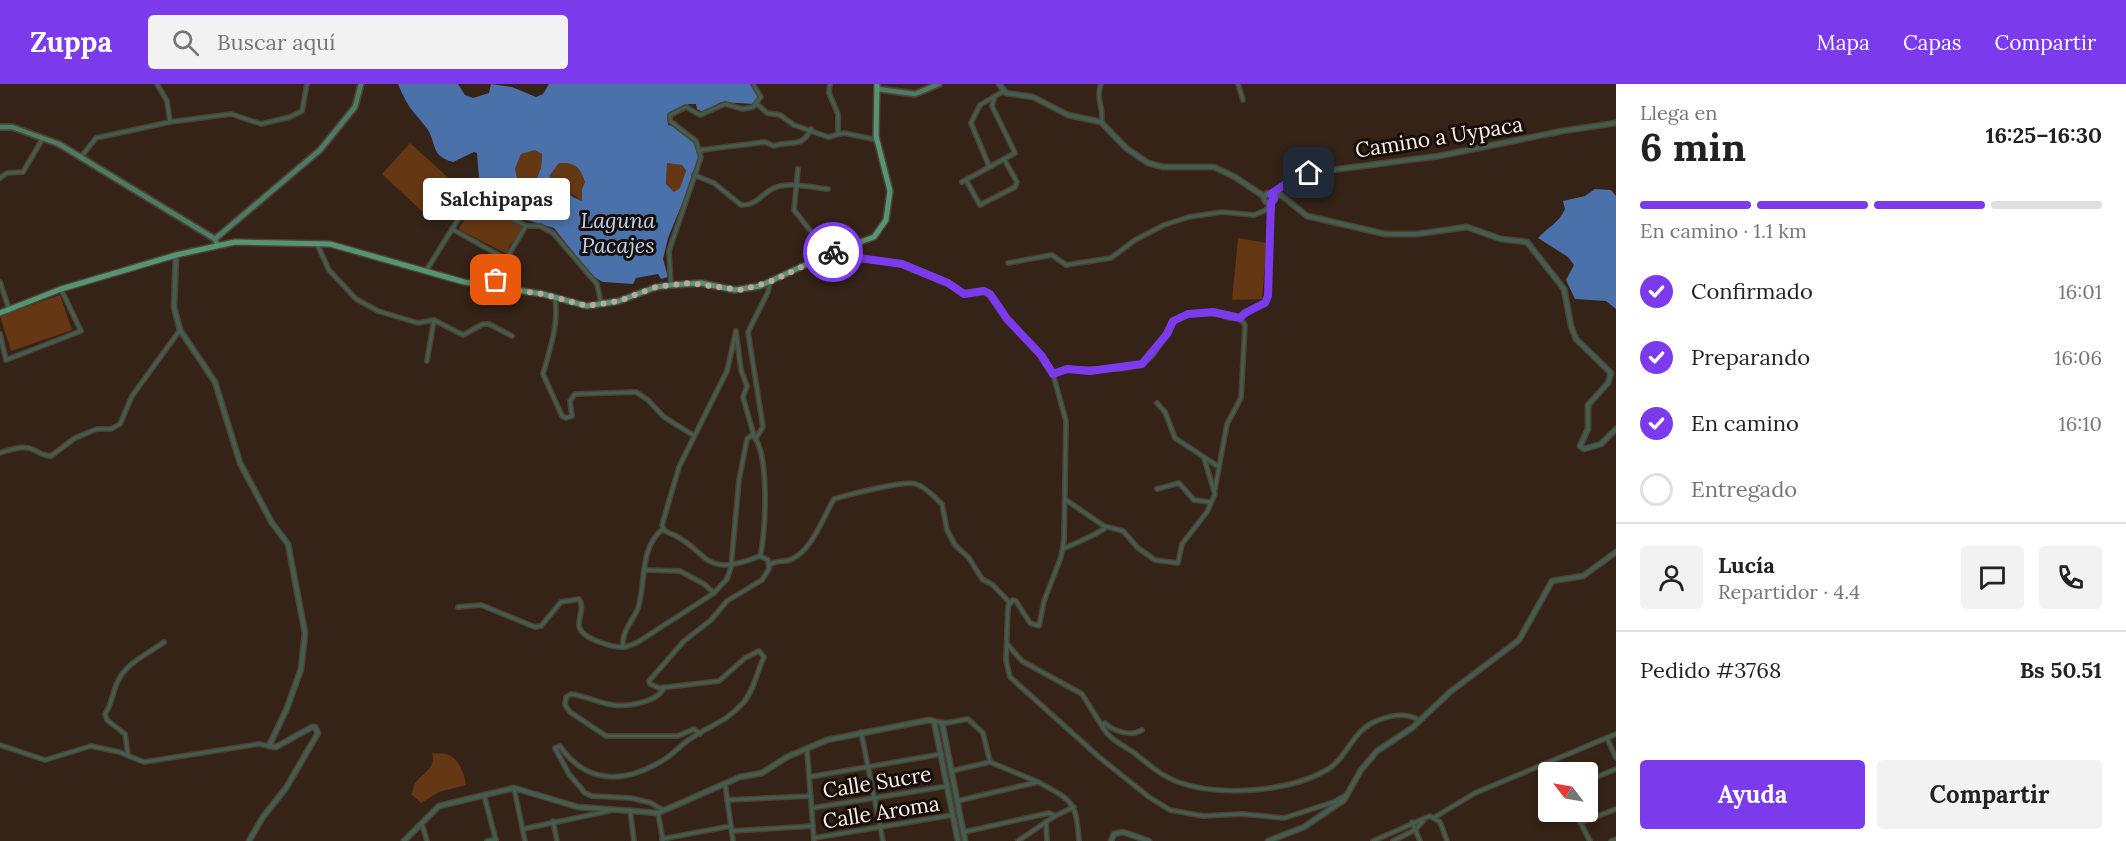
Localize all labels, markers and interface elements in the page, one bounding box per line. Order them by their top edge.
search box [148,15,568,69]
text: Zuppa [30,24,112,60]
icon: search [169,26,202,59]
text: Buscar aquí [217,28,335,56]
text: Mapa [1816,29,1870,56]
text: Capas [1903,29,1962,56]
text: Compartir [1995,29,2096,56]
text: Llega en [1640,100,1717,125]
street label: Camino a Uypaca [1353,110,1525,164]
text: 16:25–16:30 [1986,121,2102,149]
text: 6 min [1640,122,1746,172]
pin [1283,147,1334,198]
icon: home [1292,156,1325,189]
callout: Salchipapas [422,178,570,220]
text: Salchipapas [440,186,553,211]
water label: Laguna Pacajes [581,206,656,259]
text: En camino · 1.1 km [1640,218,1807,243]
courier [803,222,863,282]
icon: bike [817,236,850,269]
pin [470,254,521,305]
icon: bag [479,263,512,296]
icon: check [1640,275,1673,308]
text: Confirmado [1691,277,1813,305]
text: 16:01 [2058,279,2102,304]
icon: check [1640,341,1673,374]
text: Preparando [1691,343,1810,371]
text: 16:06 [2054,345,2102,370]
icon: check [1640,407,1673,440]
text: En camino [1691,409,1799,437]
text: 16:10 [2058,411,2102,436]
text: Entregado [1691,475,1797,503]
button: person [1640,546,1703,609]
button: chat [1961,546,2024,609]
button: phone [2039,546,2102,609]
text: Lucía [1718,551,1775,579]
text: Repartidor · 4.4 [1718,579,1860,604]
text: Pedido #3768 [1640,656,1781,684]
text: Bs 50.51 [2020,656,2102,684]
street label: Calle Sucre [821,760,933,804]
button: Ayuda [1640,760,1865,829]
button: Compartir [1877,760,2102,829]
north arrow [1538,762,1598,822]
map controls [1538,762,1598,822]
street label: Calle Aroma [821,789,941,835]

